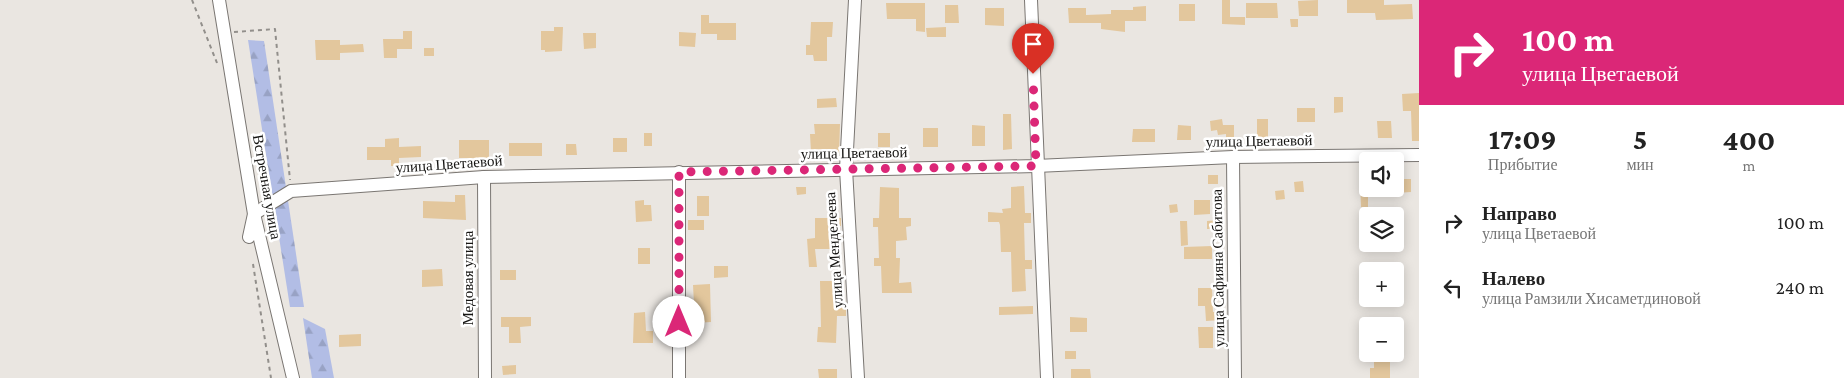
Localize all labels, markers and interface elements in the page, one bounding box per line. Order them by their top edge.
icon: right [1439,20,1504,85]
text: 100 m [1522,20,1614,59]
pin [1012,23,1054,74]
icon: arrive [1019,30,1047,58]
text: улица Цветаевой [1522,61,1679,86]
text: 17:09 [1489,122,1557,155]
text: 5 [1633,122,1647,155]
text: 400 [1723,123,1775,156]
street label: улица Цветаевой [1205,132,1313,150]
street label: Встречная улица [250,133,284,241]
street label: улица Цветаевой [800,144,908,162]
street label: улица Цветаевой [395,152,503,176]
map controls [1359,152,1404,362]
button: sound [1359,152,1404,197]
text: Прибытие [1488,156,1558,173]
text: мин [1626,156,1654,173]
text: m [1742,157,1755,174]
street label: улица Сафияна Сабитова [1209,188,1227,347]
street label: улица Менделеева [822,191,846,309]
text: Направо [1482,203,1557,224]
button: layers [1359,207,1404,252]
icon: right [1439,209,1467,237]
text: 100 m [1777,212,1824,233]
text: улица Цветаевой [1482,225,1596,242]
street label: Медовая улица [460,230,476,326]
button: + [1359,262,1404,307]
text: Налево [1482,268,1545,289]
icon: left [1439,274,1467,302]
text: 240 m [1776,277,1824,298]
text: улица Рамзили Хисаметдиновой [1482,290,1701,307]
position arrow [652,295,704,347]
button: − [1359,317,1404,362]

